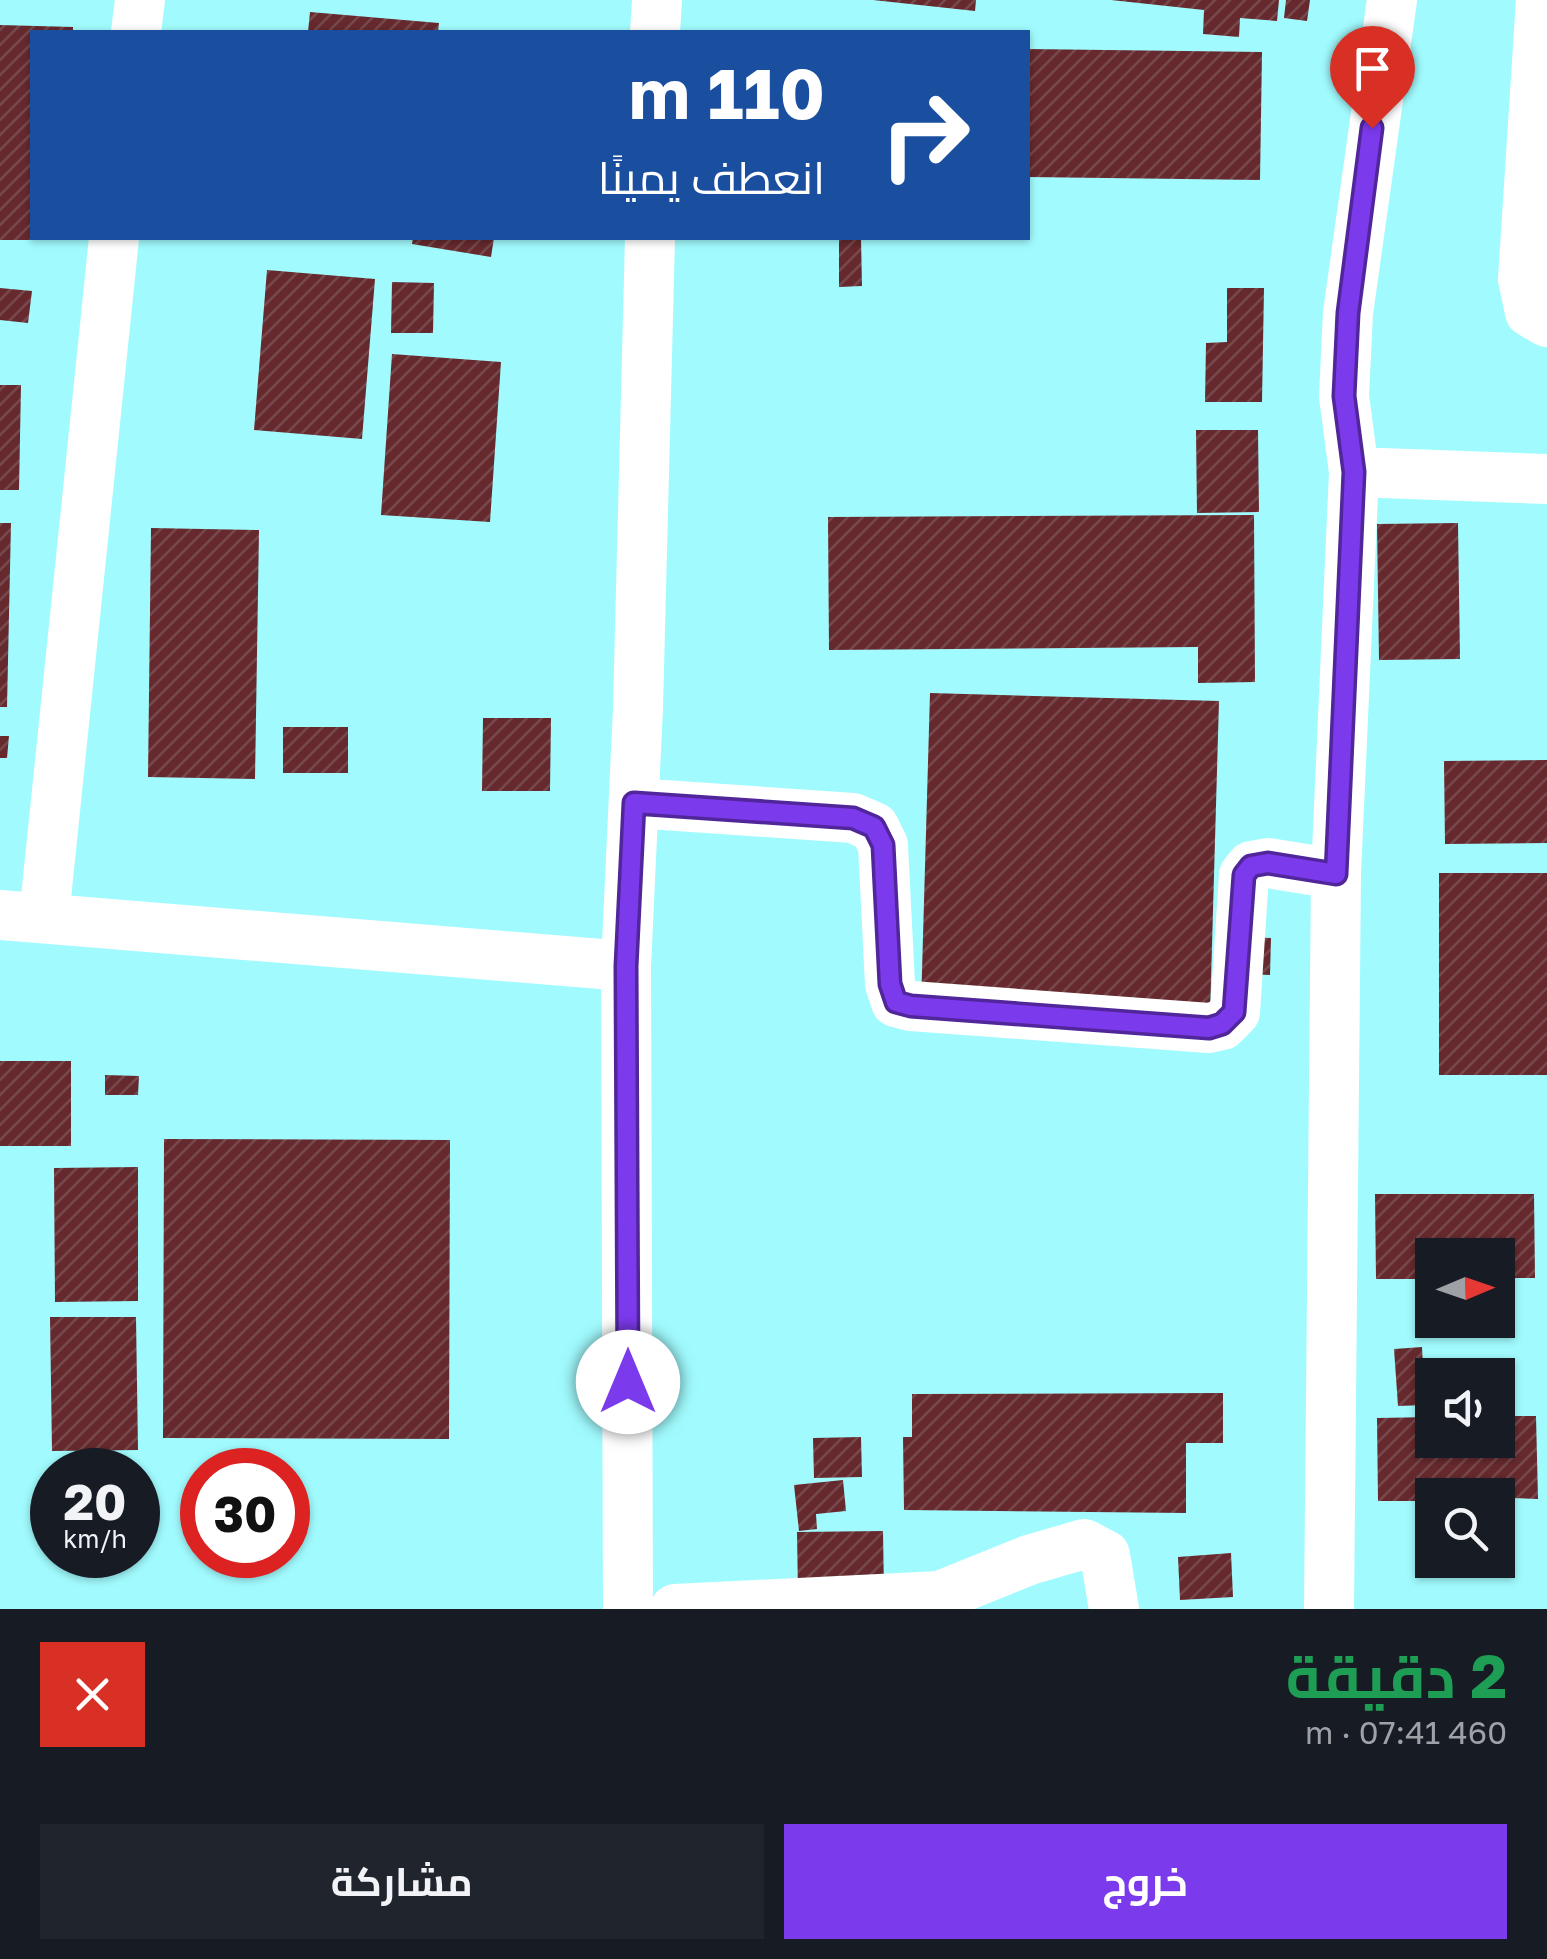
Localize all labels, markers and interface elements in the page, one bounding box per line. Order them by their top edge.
pin [1330,26,1415,129]
icon: arrive [1345,41,1400,96]
text: 110 m [629,50,825,134]
icon: right [860,70,990,200]
text: انعطف يمينًا [598,150,825,204]
north arrow [1415,1238,1515,1338]
map controls [1415,1238,1515,1578]
position arrow [576,1330,680,1434]
button: sound [1415,1358,1515,1458]
speed limit sign: 30 [180,1448,310,1578]
text: 20 [63,1471,126,1531]
button: search [1415,1478,1515,1578]
text: km/h [63,1523,127,1554]
text: 2 دقيقة [1286,1639,1507,1711]
button: close [40,1642,145,1747]
text: 460 m · 07:41 [1305,1713,1507,1751]
button: مشاركة [40,1824,764,1939]
button: خروج [784,1824,1507,1939]

